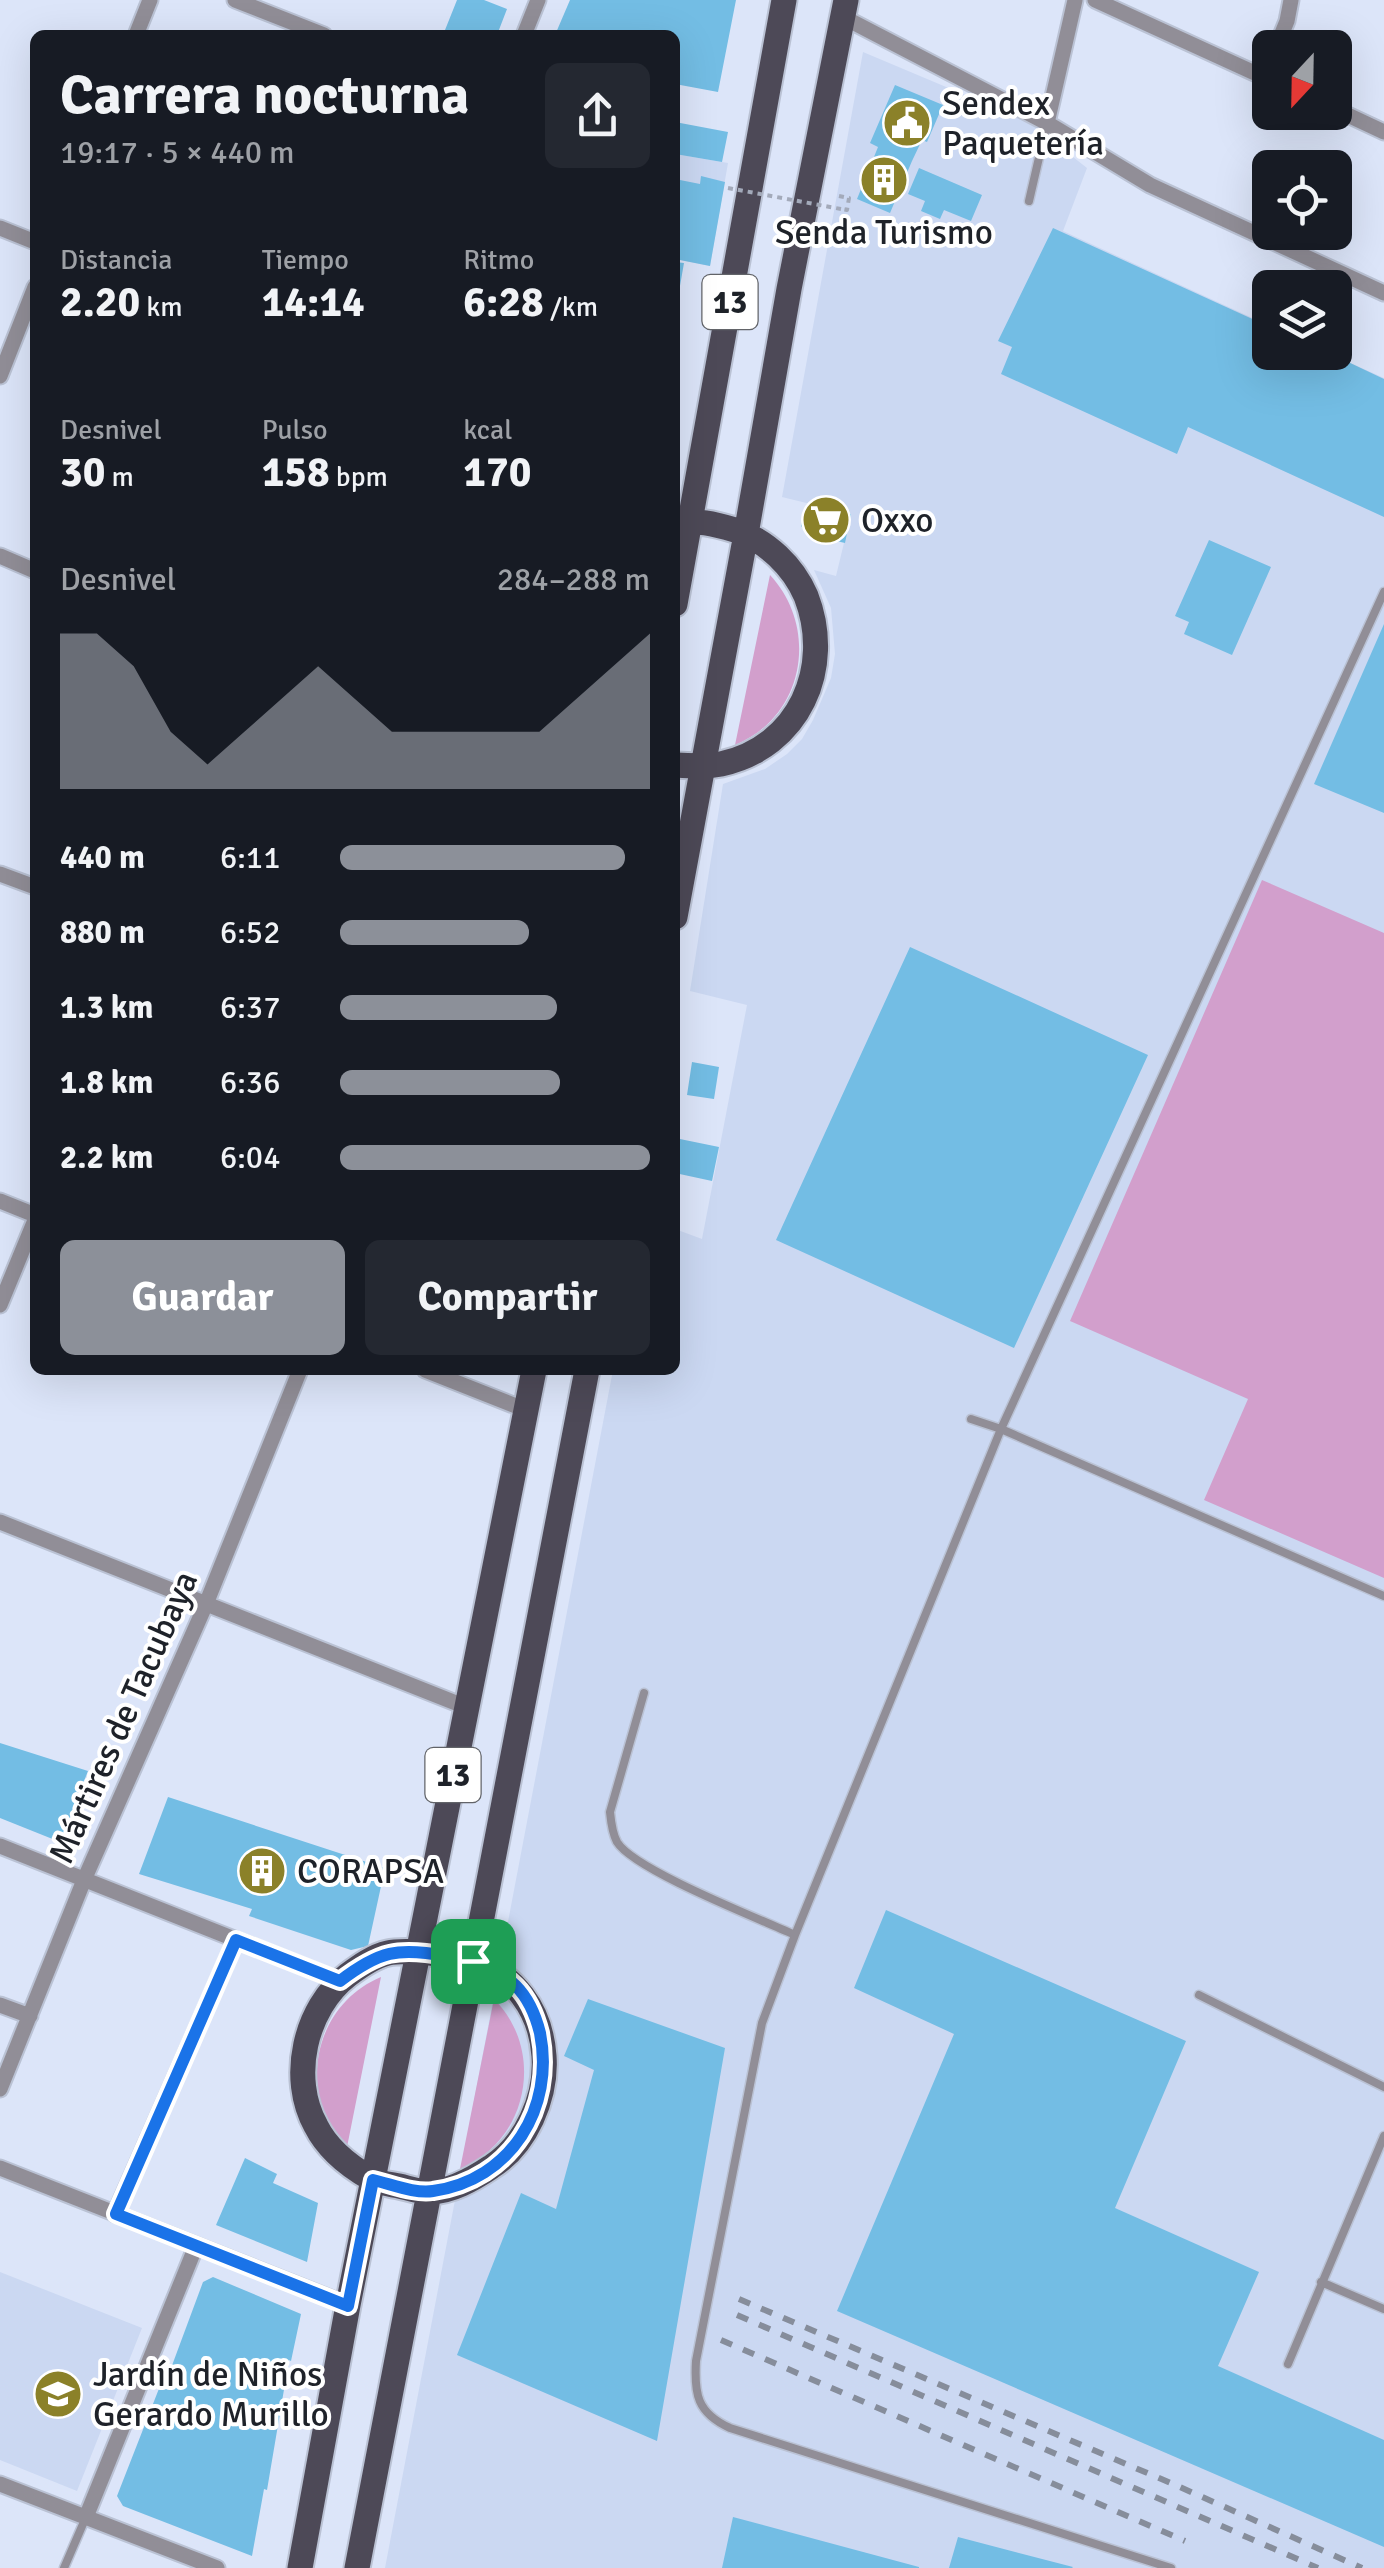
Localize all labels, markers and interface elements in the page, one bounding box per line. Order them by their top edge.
north arrow [1252,30,1352,130]
map controls [1252,30,1352,370]
text: Carrera nocturna [60,61,469,129]
button: share [545,63,650,168]
place label: Sendex Paquetería [942,82,1104,165]
public building icon: Sendex Paquetería [881,97,933,149]
text: 19:17 · 5 × 440 m [60,133,295,172]
button: locate [1252,150,1352,250]
building icon: Senda Turismo [858,154,910,206]
place label: Senda Turismo [775,211,993,254]
text: Distancia [60,243,173,277]
text: Tiempo [262,243,349,277]
text: Ritmo [463,243,534,277]
button: layers [1252,270,1352,370]
road number: 13 [702,275,758,329]
text: 2.20 [60,277,140,328]
text: 14:14 [262,277,365,328]
text: 6:28 [463,277,544,328]
text: km [140,290,183,324]
text: /km [544,290,598,324]
text: Desnivel [60,413,162,447]
text: Pulso [262,413,328,447]
text: kcal [463,413,512,447]
text: 30 [60,447,105,498]
text: 158 [262,447,330,498]
text: 170 [463,447,531,498]
text: m [105,460,134,494]
text: bpm [330,460,388,494]
supermarket icon: Oxxo [800,494,852,546]
place label: Oxxo [861,499,933,542]
text: Desnivel [60,560,176,599]
text: 284–288 m [497,560,650,599]
text: 440 m [60,838,145,877]
text: 6:11 [220,838,280,877]
text: 880 m [60,913,145,952]
text: 6:52 [220,913,280,952]
text: 1.3 km [60,988,153,1027]
text: 6:37 [220,988,280,1027]
text: 1.8 km [60,1063,153,1102]
text: 6:36 [220,1063,280,1102]
text: 2.2 km [60,1138,153,1177]
text: 6:04 [220,1138,280,1177]
button: Guardar [60,1240,345,1355]
button: Compartir [365,1240,650,1355]
street label: Mártires de Tacubaya [40,1564,207,1870]
road number: 13 [426,1748,480,1802]
building icon: CORAPSA [236,1845,288,1897]
place label: CORAPSA [297,1850,444,1893]
pin [431,1919,516,2004]
icon: arrive [446,1934,501,1989]
place label: Jardín de Niños Gerardo Murillo [93,2353,329,2436]
school or university icon: Jardín de Niños Gerardo Murillo [32,2368,84,2420]

